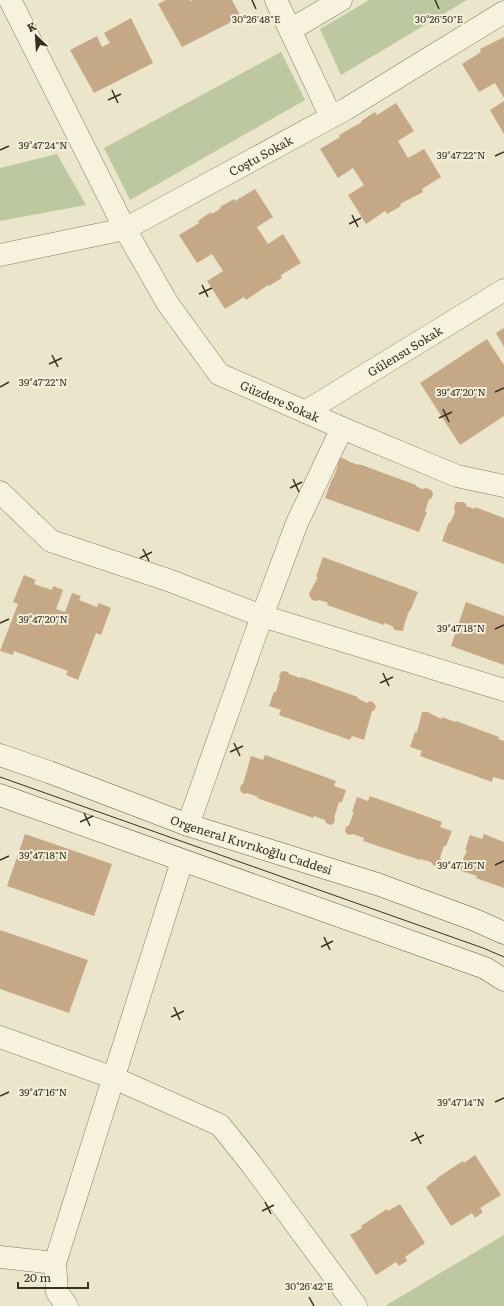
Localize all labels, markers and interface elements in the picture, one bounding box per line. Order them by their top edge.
text: 30°26'48"E [232,11,280,26]
text: 30°26'50"E [415,11,463,26]
north arrow [16,16,56,56]
text: K [24,17,39,35]
street label: Coştu Sokak [225,130,296,180]
text: 39°47'24"N [18,137,68,152]
text: 39°47'22"N [437,147,485,162]
street label: Gülensu Sokak [364,321,446,381]
text: 39°47'22"N [19,374,67,389]
street label: Güzdere Sokak [237,375,323,426]
text: 39°47'20"N [436,384,486,399]
text: 39°47'20"N [18,611,68,626]
text: 39°47'18"N [437,620,485,635]
street label: Orgeneral Kıvrıkoğlu Caddesi [168,810,335,879]
text: 39°47'18"N [19,847,67,862]
text: 39°47'16"N [437,857,485,872]
text: 39°47'16"N [19,1084,67,1099]
text: 39°47'14"N [437,1094,485,1109]
scale bar [18,1264,88,1290]
text: 20 m [24,1268,51,1286]
text: 30°26'42"E [285,1278,333,1293]

